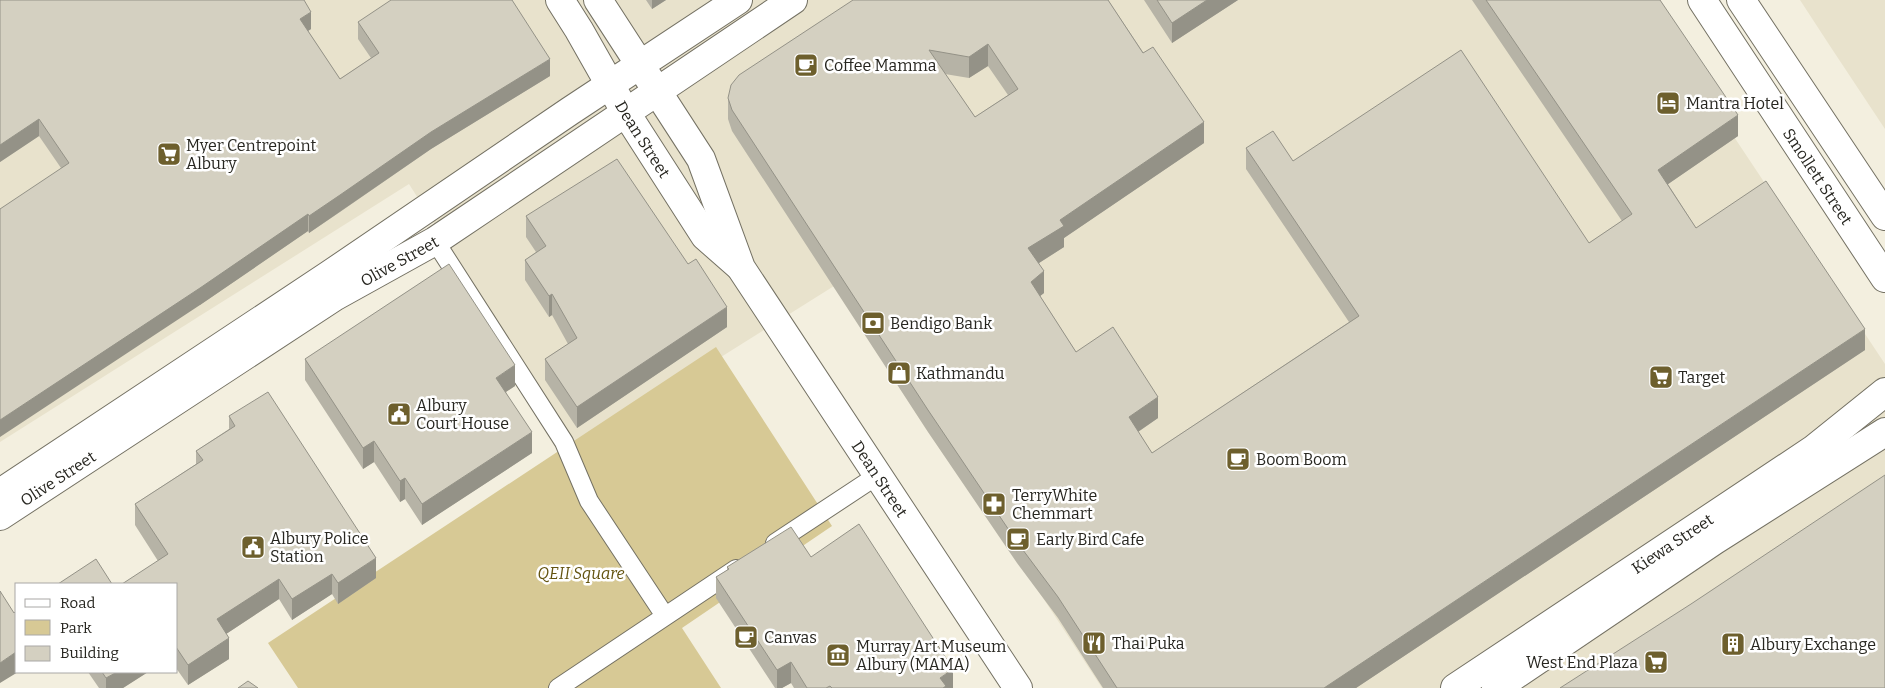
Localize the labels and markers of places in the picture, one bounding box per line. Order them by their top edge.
cafe icon: Coffee Mamma [793,52,819,78]
place label: Coffee Mamma [824,56,937,75]
hotel icon: Mantra Hotel [1655,90,1681,116]
place label: Mantra Hotel [1686,94,1784,113]
place label: Myer Centrepoint Albury [186,136,317,173]
supermarket icon: Myer Centrepoint Albury [156,141,182,167]
bank icon: Bendigo Bank [860,310,886,336]
place label: Bendigo Bank [890,314,992,333]
shop icon: Kathmandu [886,360,912,386]
place label: Kathmandu [916,364,1005,383]
supermarket icon: Target [1648,364,1674,390]
place label: Target [1678,368,1725,387]
place label: Albury Court House [416,396,509,433]
public building icon: Albury Court House [386,401,412,427]
cafe icon: Boom Boom [1225,446,1251,472]
place label: Boom Boom [1256,450,1347,469]
place label: TerryWhite Chemmart [1012,486,1097,523]
pharmacy icon: TerryWhite Chemmart [981,491,1007,517]
cafe icon: Early Bird Cafe [1005,526,1031,552]
place label: Albury Police Station [270,529,368,566]
place label: Early Bird Cafe [1036,530,1144,549]
public building icon: Albury Police Station [240,534,266,560]
cafe icon: Canvas [733,624,759,650]
place label: Canvas [764,628,817,647]
restaurant icon: Thai Puka [1081,630,1107,656]
building icon: Albury Exchange [1720,631,1746,657]
place label: Thai Puka [1112,634,1185,653]
place label: Albury Exchange [1750,635,1876,654]
place label: Murray Art Museum Albury (MAMA) [856,637,1006,674]
museum icon: Murray Art Museum Albury (MAMA) [825,642,851,668]
supermarket icon: West End Plaza [1643,649,1669,675]
place label: West End Plaza [1526,653,1638,672]

